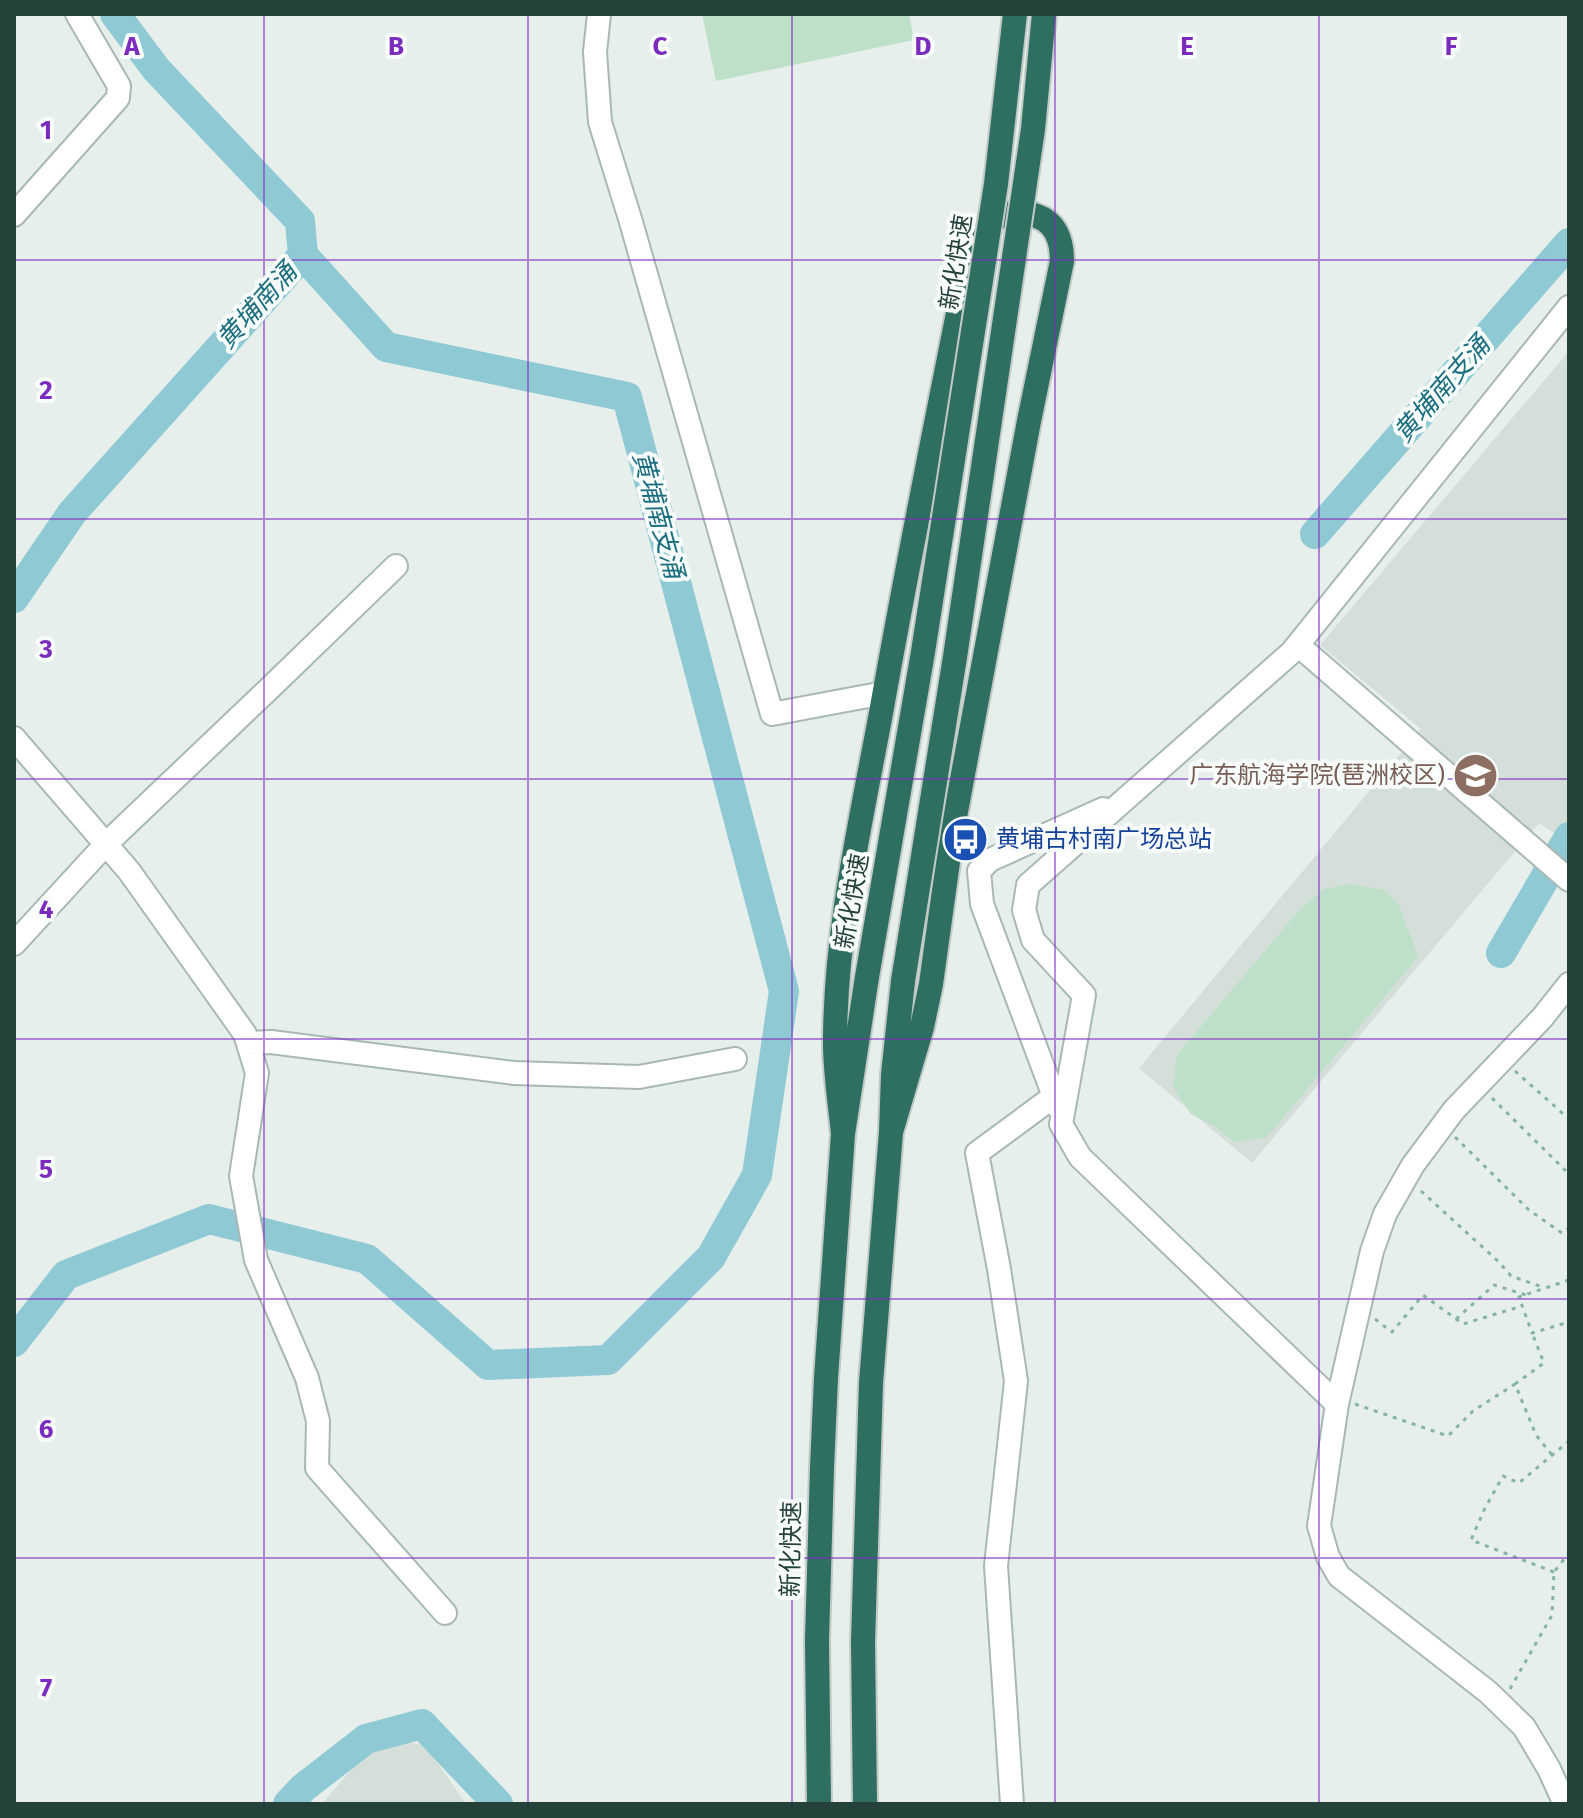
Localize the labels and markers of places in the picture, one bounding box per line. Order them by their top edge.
school or university icon: 广东航海学院(琶洲校区) [1452,751,1500,799]
place label: 广东航海学院(琶洲校区) [1189,761,1445,789]
bus stop icon: 黄埔古村南广场总站 [941,815,989,863]
place label: 黄埔古村南广场总站 [996,825,1212,853]

